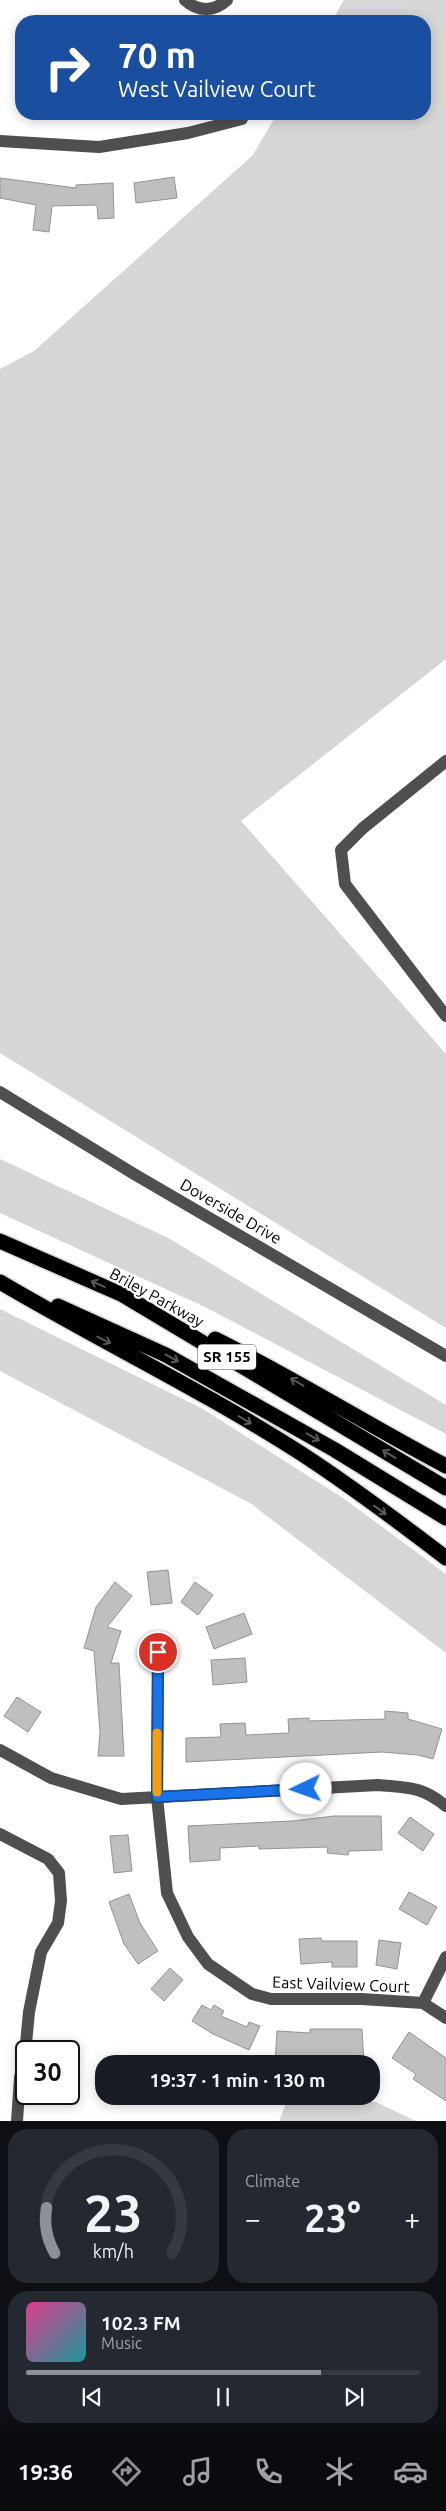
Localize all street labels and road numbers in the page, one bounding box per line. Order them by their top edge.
street label: Doverside Drive [177,1175,285,1247]
street label: Briley Parkway [107,1264,207,1330]
road number: SR 155 [198,1344,256,1370]
street label: East Vailview Court [272,1973,411,1995]

